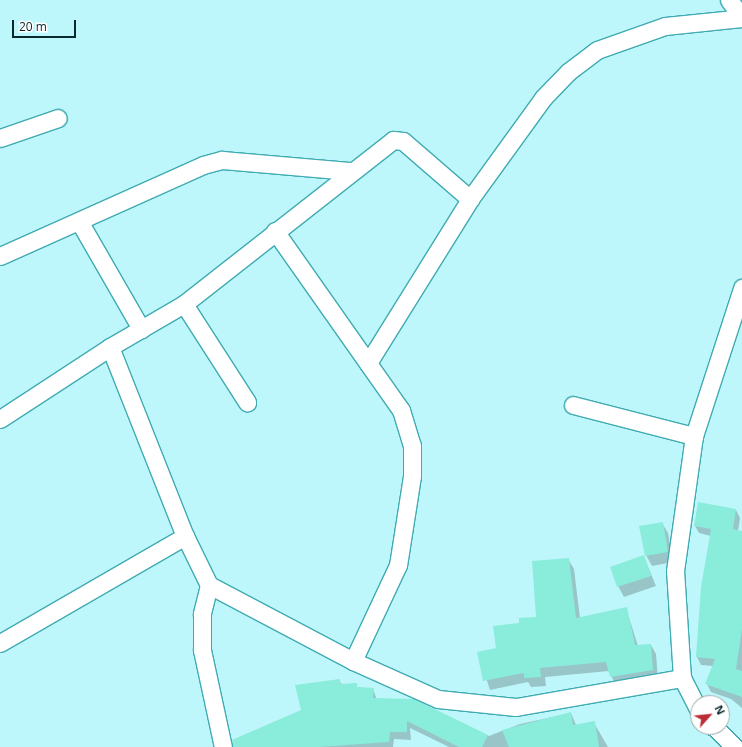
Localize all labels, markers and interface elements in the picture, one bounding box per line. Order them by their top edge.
scale bar [14,12,78,38]
text: 20 m [19,18,47,35]
north arrow [690,695,730,735]
text: N [712,702,729,717]

